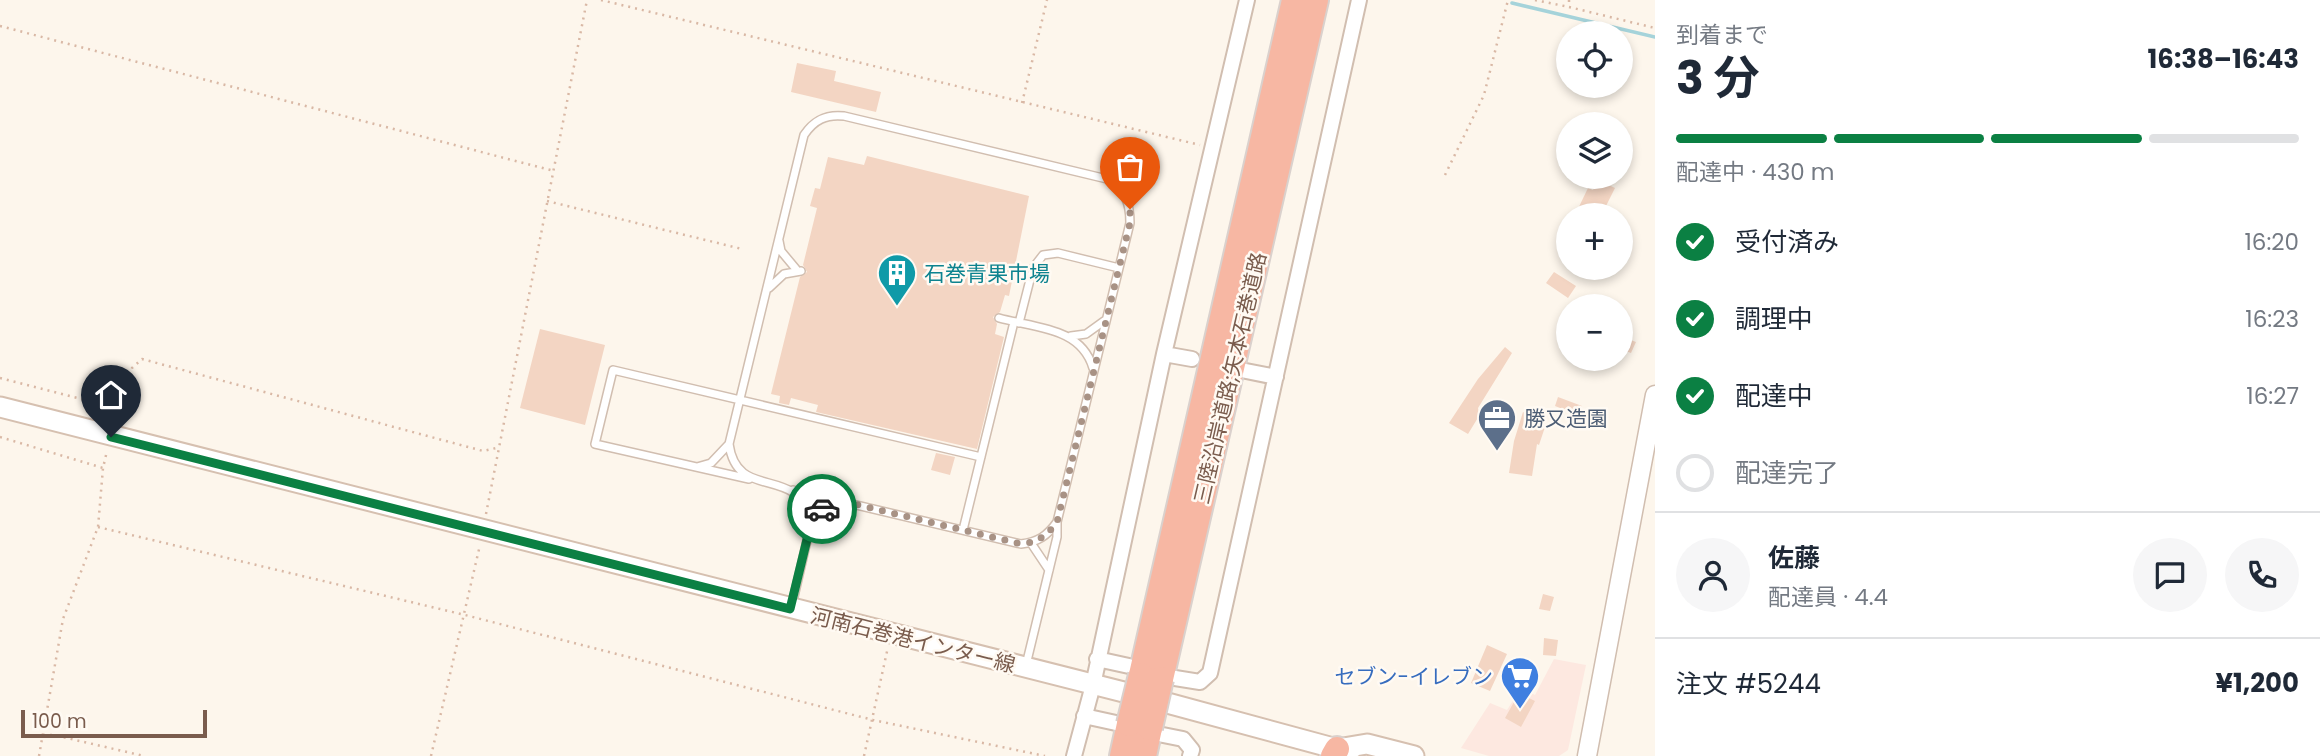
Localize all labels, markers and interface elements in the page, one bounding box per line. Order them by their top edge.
text: 到着まで [1676,19,1768,51]
map controls [1556,21,1633,371]
button: locate [1556,21,1633,98]
text: 16:38–16:43 [2148,41,2299,77]
text: 3 分 [1676,46,1760,110]
button: layers [1556,112,1633,189]
pin [1100,137,1160,209]
icon: bag [1111,148,1149,186]
text: 配達中 · 430 m [1676,156,1834,188]
button: + [1556,203,1633,280]
icon: check [1676,223,1714,261]
text: 受付済み [1735,224,1839,260]
text: 16:20 [2244,226,2299,258]
street label: 三陸沿岸道路;矢本石巻道路 [1187,249,1273,507]
building icon: 石巻青果市場 [876,252,918,307]
place label: 石巻青果市場 [924,259,1050,288]
button: − [1556,294,1633,371]
icon: check [1676,300,1714,338]
text: 調理中 [1735,301,1813,337]
text: 16:23 [2245,303,2299,335]
pin [81,365,141,437]
icon: home [92,376,130,414]
icon: check [1676,377,1714,415]
text: 配達中 [1735,378,1813,414]
text: 16:27 [2246,380,2299,412]
office icon: 勝又造園 [1476,397,1518,452]
place label: 勝又造園 [1524,404,1608,433]
text: 配達完了 [1735,455,1839,491]
courier [787,474,857,544]
icon: car [803,490,841,528]
button: person [1676,538,1750,612]
button: chat [2133,538,2207,612]
button: phone [2225,538,2299,612]
text: 佐藤 [1768,540,1820,576]
text: 配達員 · 4.4 [1768,581,1888,613]
street label: 河南石巻港インター線 [808,601,1018,679]
supermarket icon: セブン-イレブン [1499,655,1541,710]
place label: セブン-イレブン [1334,662,1493,691]
text: ¥1,200 [2216,665,2299,701]
text: 注文 #5244 [1676,666,1821,702]
scale bar [21,707,206,739]
text: 100 m [32,708,87,735]

